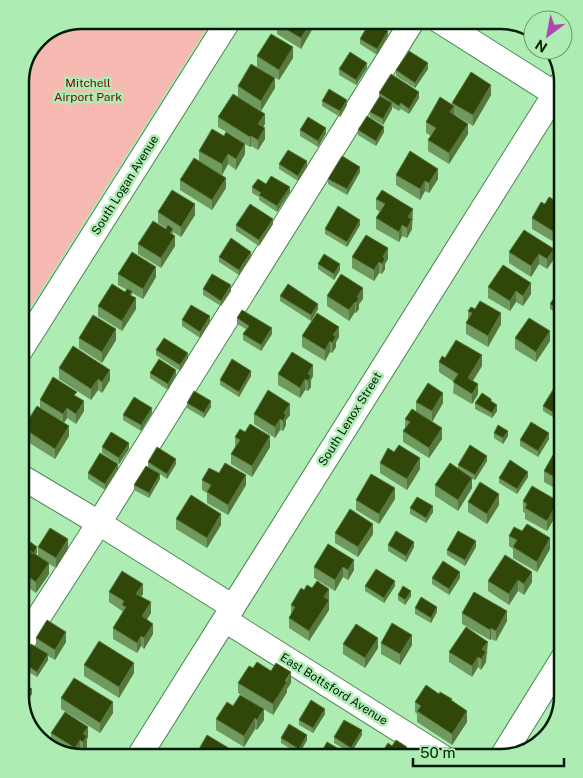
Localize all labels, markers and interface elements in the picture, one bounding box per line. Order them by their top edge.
north arrow [523,10,573,60]
text: N [532,36,550,56]
park label: Mitchell Airport Park [54,76,122,104]
street label: South Logan Avenue [89,132,161,237]
street label: South Lenox Street [316,369,385,468]
street label: East Bottsford Avenue [278,650,391,728]
scale bar [413,736,564,768]
text: 50 m [420,744,455,761]

